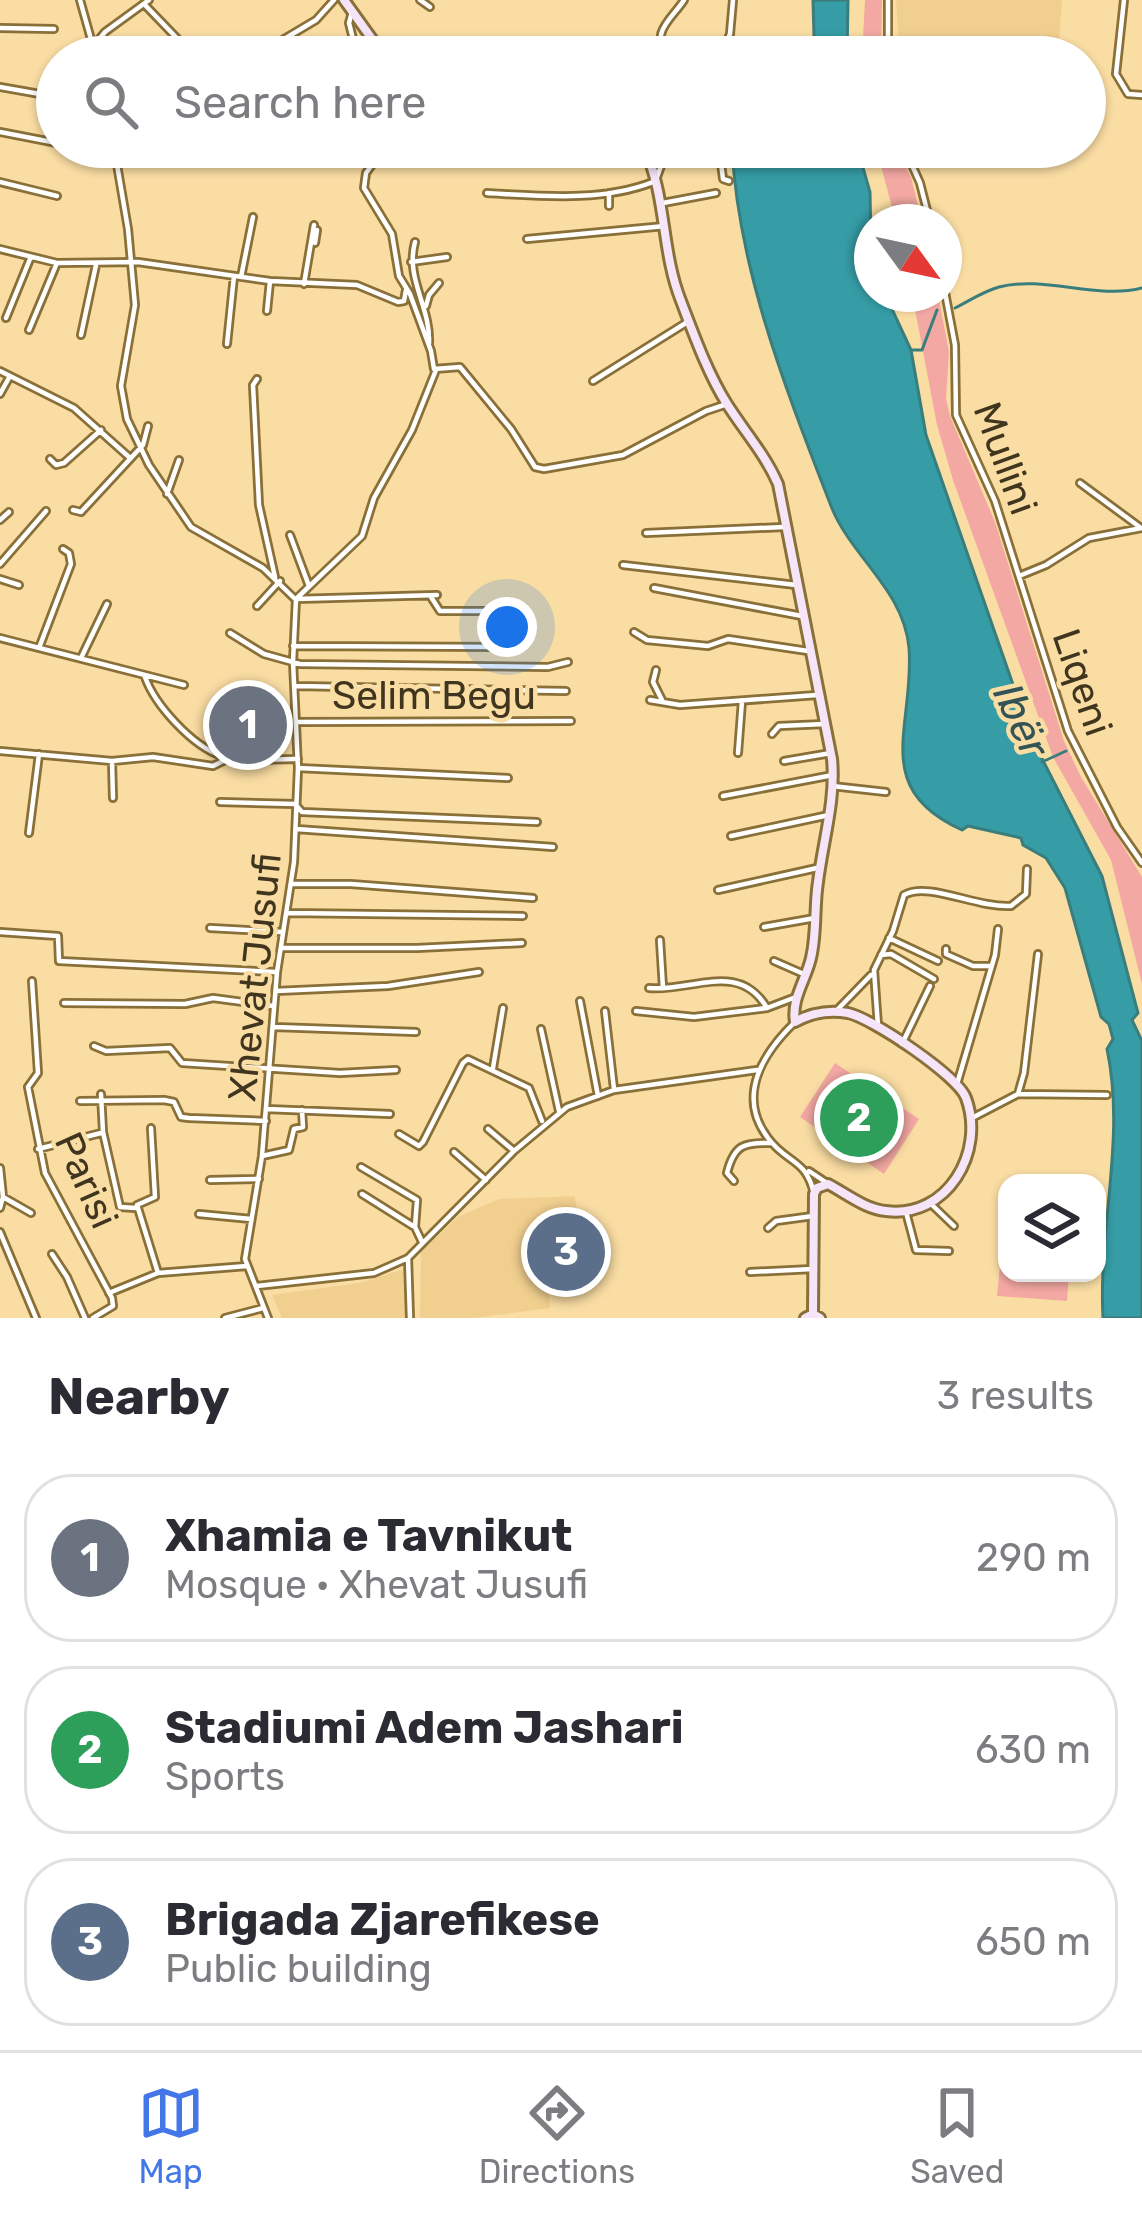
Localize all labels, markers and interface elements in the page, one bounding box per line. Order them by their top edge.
search box [36,36,1106,168]
icon: search [78,69,144,135]
text: Search here [174,76,426,129]
north arrow [854,204,962,312]
street label: Mullini [964,396,1046,521]
your location [477,597,537,657]
street label: Liqeni [1042,623,1122,742]
street label: Selim Begu [332,673,536,719]
water label: Ibër [982,675,1061,767]
pin: 1 [209,680,287,770]
street label: Xhevat Jusufi [219,851,291,1104]
pin: 2 [820,1073,898,1163]
street label: Parisi [45,1125,127,1235]
map controls [998,1174,1106,1282]
button: layers [998,1174,1106,1282]
pin: 3 [527,1207,605,1297]
text: Nearby [48,1366,230,1427]
text: 3 results [937,1373,1094,1419]
text: Xhamia e Tavnikut [165,1509,572,1562]
text: 1 [80,1535,100,1581]
text: 290 m [976,1535,1091,1581]
text: Mosque · Xhevat Jusufi [165,1562,588,1608]
text: Stadiumi Adem Jashari [165,1701,684,1754]
text: 2 [77,1727,103,1773]
text: 630 m [975,1727,1091,1773]
text: Sports [165,1754,285,1800]
text: Brigada Zjarefikese [165,1893,600,1946]
text: 3 [77,1919,103,1965]
text: 650 m [975,1919,1091,1965]
text: Public building [165,1946,432,1992]
tab: Map [138,2080,204,2191]
tab: Directions [479,2080,635,2191]
tab: Saved [910,2080,1004,2191]

